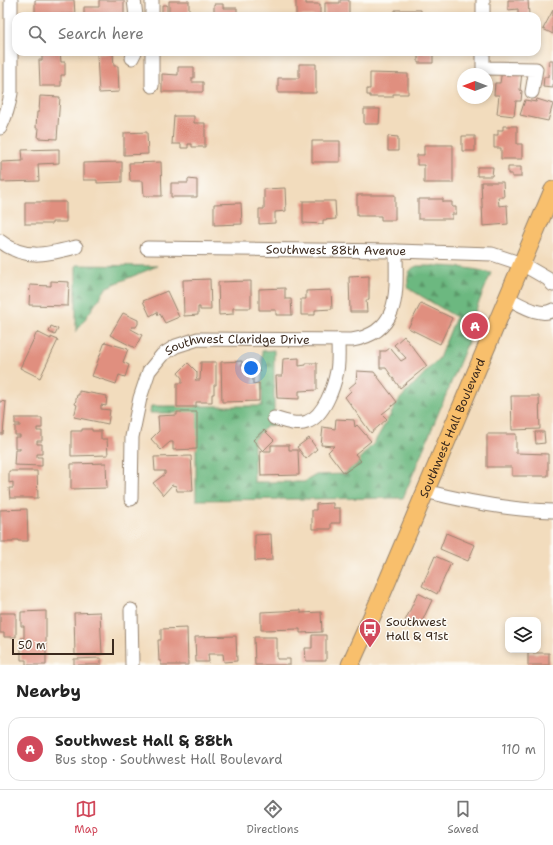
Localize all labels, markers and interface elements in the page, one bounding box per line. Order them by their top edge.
search box [12,12,541,56]
icon: search [26,23,48,45]
text: Search here [58,24,144,44]
north arrow [457,68,493,104]
street label: Southwest 88th Avenue [266,241,407,259]
pin: A [462,311,488,341]
street label: Southwest Claridge Drive [162,331,310,359]
street label: Southwest Hall Boulevard [416,356,489,500]
your location [241,358,261,378]
place label: Southwest Hall & 91st [386,614,448,644]
bus stop icon: Southwest Hall & 91st [357,616,383,649]
map controls [505,617,541,653]
button: layers [505,617,541,653]
scale bar [12,637,114,656]
text: 50 m [18,638,46,653]
text: Nearby [16,680,81,702]
text: Southwest Hall & 88th [55,731,233,751]
text: A [25,741,35,758]
text: 110 m [501,741,536,758]
text: Bus stop · Southwest Hall Boulevard [55,751,282,768]
tab: Map [74,798,98,837]
tab: Directions [246,798,299,837]
tab: Saved [447,798,479,837]

